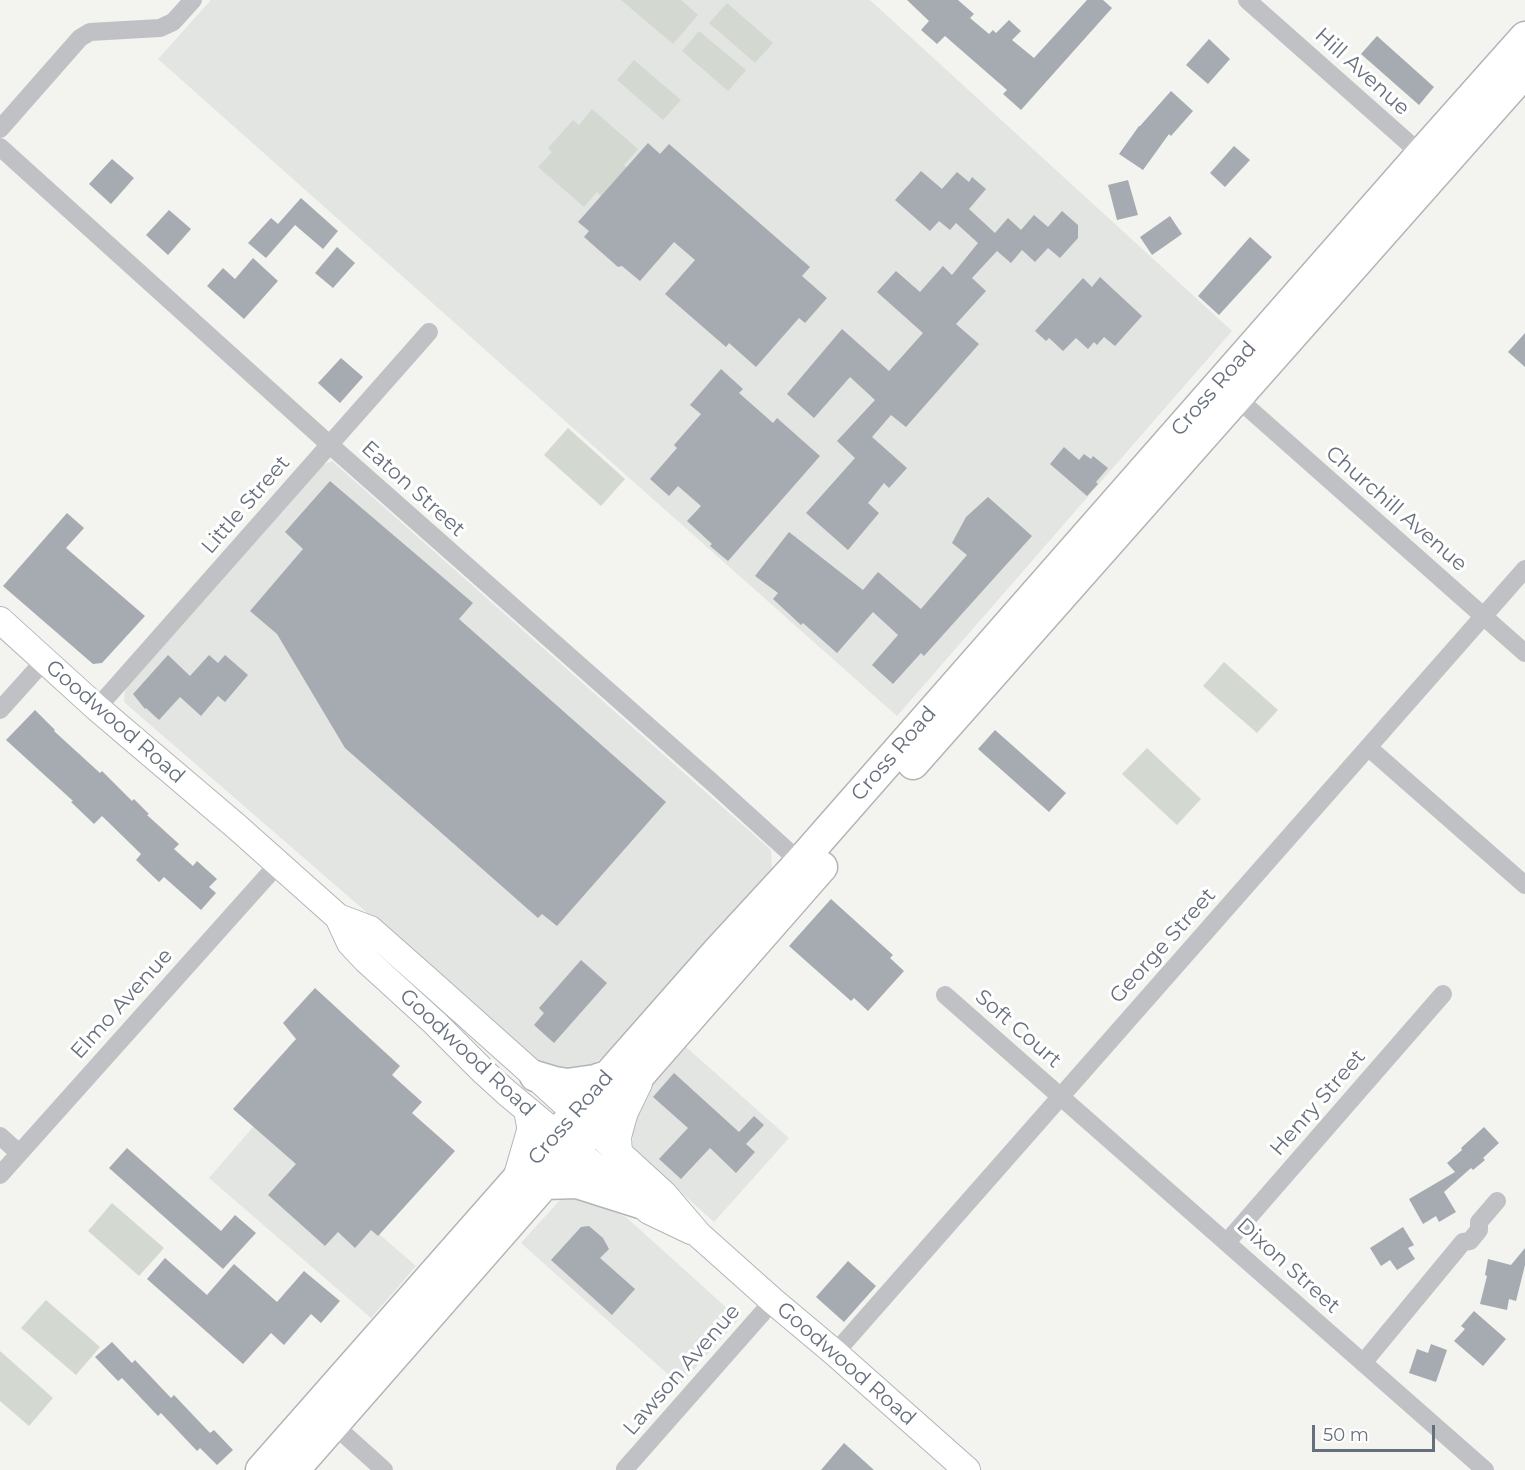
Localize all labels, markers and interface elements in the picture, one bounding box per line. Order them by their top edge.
street label: Hill Avenue [1309,23,1415,121]
street label: Cross Road [1166,337,1262,441]
street label: Eaton Street [356,436,470,542]
street label: Churchill Avenue [1320,441,1472,577]
street label: Little Street [196,451,296,559]
street label: Goodwood Road [40,655,190,789]
street label: Cross Road [846,702,942,806]
street label: George Street [1105,883,1221,1009]
street label: Elmo Avenue [66,944,178,1064]
street label: Goodwood Road [394,984,540,1122]
street label: Soft Court [970,985,1066,1073]
street label: Henry Street [1265,1045,1371,1161]
street label: Cross Road [523,1066,619,1170]
street label: Dixon Street [1231,1213,1345,1319]
street label: Goodwood Road [771,1297,921,1431]
street label: Lawson Avenue [618,1299,746,1441]
scale bar [1315,1413,1438,1451]
text: 50 m [1323,1424,1369,1446]

